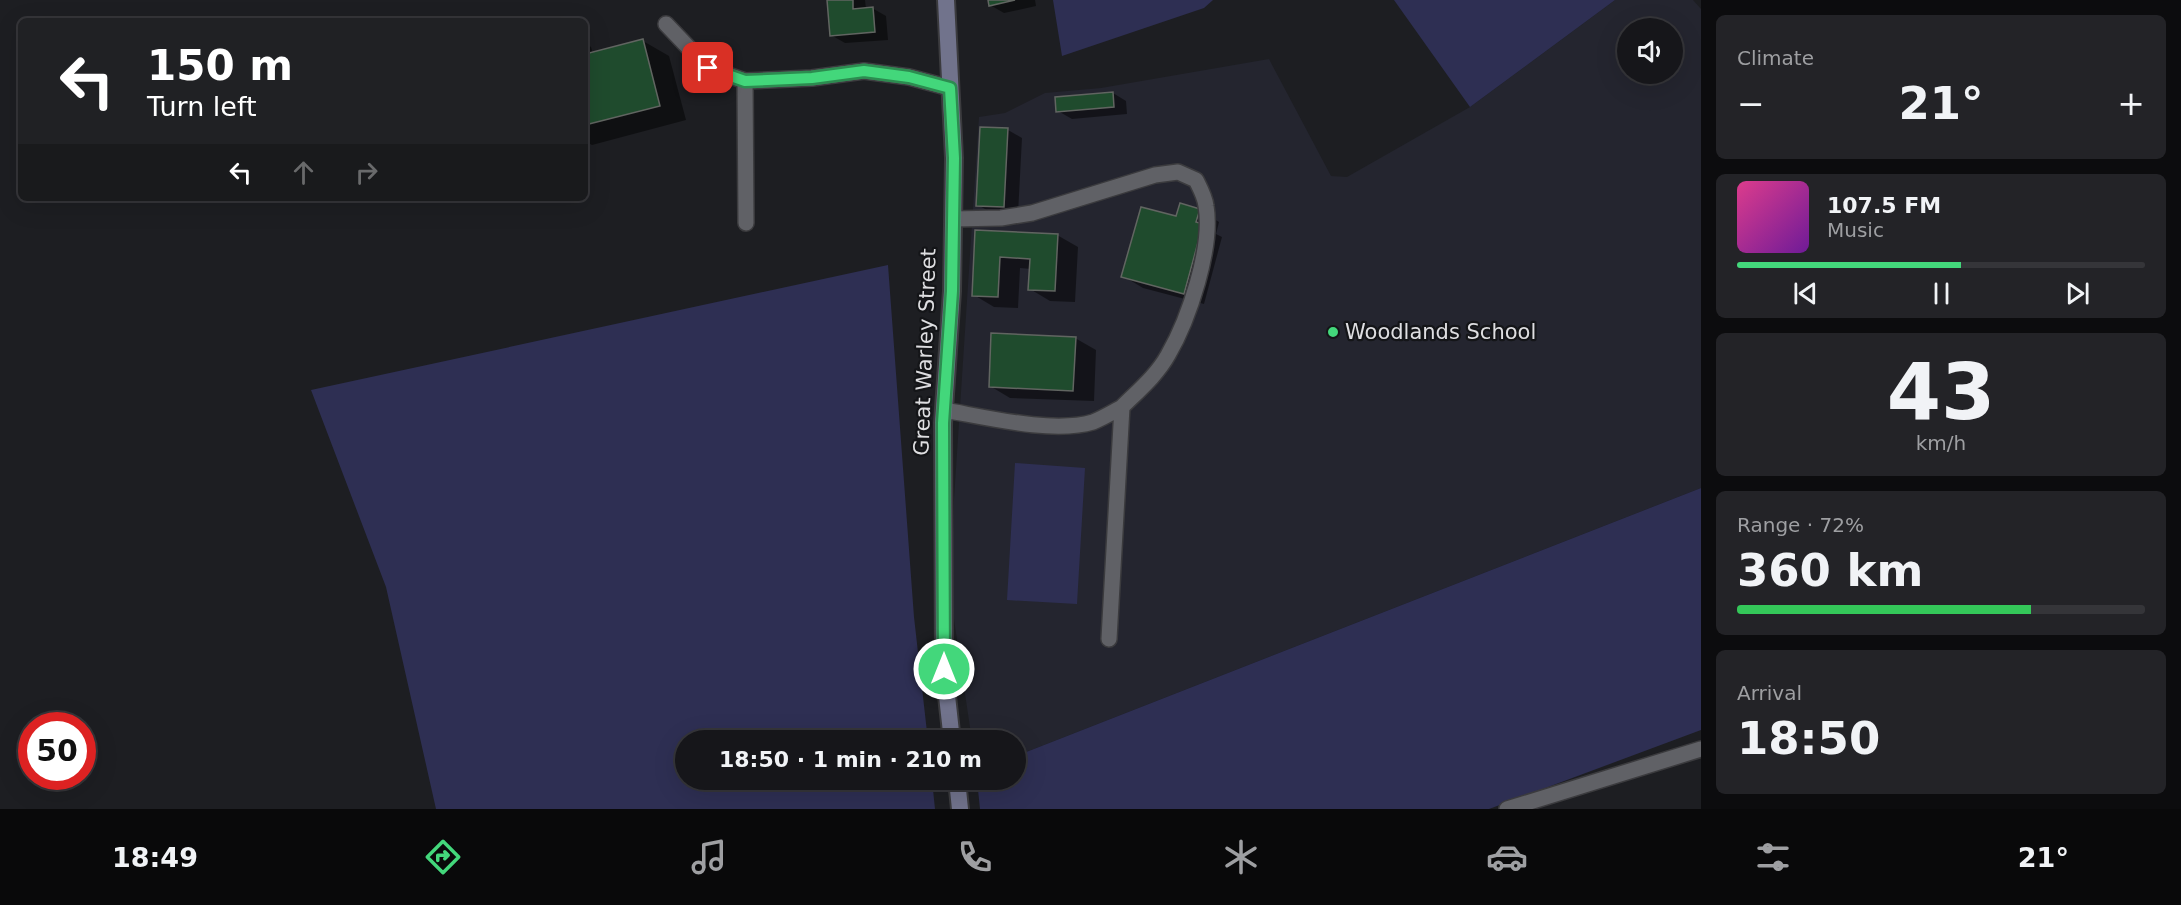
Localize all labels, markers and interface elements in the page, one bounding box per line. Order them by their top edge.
map controls [1617,18,1683,84]
button: sound [1617,18,1683,84]
text: 150 m [147,41,293,90]
icon: left [48,42,126,120]
pin [682,42,733,93]
text: Climate [1737,46,1814,70]
icon: arrive [691,51,724,84]
text: 21° [1898,77,1984,130]
text: − [1737,84,1765,123]
text: + [2117,84,2145,123]
text: Turn left [147,91,257,122]
icon: left [224,156,257,189]
icon: ahead [287,156,320,189]
icon: right [350,156,383,189]
text: 107.5 FM [1827,193,1941,218]
text: Music [1827,218,1884,242]
street label: Great Warley Street [909,248,941,456]
icon: previous [1789,277,1822,310]
icon: pause [1925,277,1958,310]
icon: next [2061,277,2094,310]
place label: Woodlands School [1345,320,1536,344]
marker: Woodlands School [1326,325,1340,339]
text: 43 [1887,347,1995,437]
text: km/h [1916,431,1966,455]
text: Range · 72% [1737,513,1864,537]
text: 360 km [1737,544,1923,597]
position arrow [912,637,976,701]
text: Arrival [1737,681,1802,705]
speed limit sign: 50 [18,712,96,790]
text: 18:50 [1737,712,1880,765]
text: 18:50 · 1 min · 210 m [719,747,982,772]
icon: directions [422,836,464,878]
icon: music [688,836,730,878]
icon: phone [954,836,996,878]
icon: climate [1220,836,1262,878]
icon: car [1486,836,1528,878]
icon: filters [1752,836,1794,878]
text: 18:49 [112,842,198,873]
text: 21° [2018,842,2069,873]

